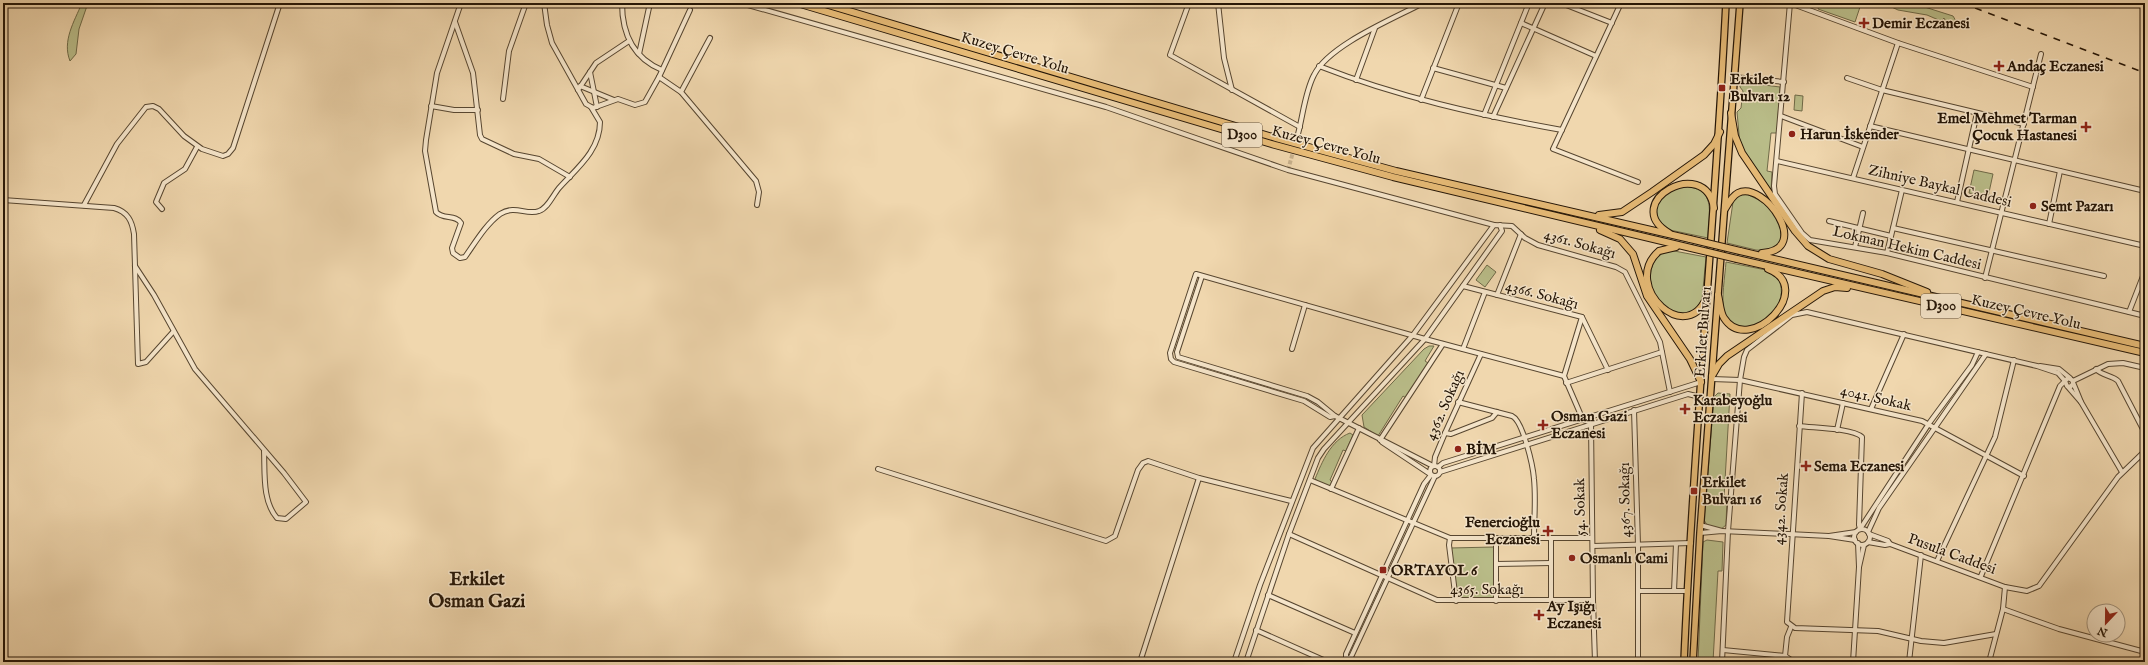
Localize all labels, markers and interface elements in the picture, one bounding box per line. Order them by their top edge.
place label: Demir Eczanesi [1872,14,1970,33]
marker: Demir Eczanesi [1859,18,1869,28]
street label: Kuzey Çevre Yolu [959,28,1072,79]
place label: Andaç Eczanesi [2006,57,2104,76]
marker: Andaç Eczanesi [1994,61,2004,71]
place label: Erkilet Bulvarı 12 [1730,70,1790,106]
marker: Erkilet Bulvarı 12 [1717,83,1727,93]
place label: Emel Mehmet Tarman Çocuk Hastanesi [1937,109,2077,145]
street label: Kuzey Çevre Yolu [1269,121,1383,169]
marker: Emel Mehmet Tarman Çocuk Hastanesi [2080,121,2092,133]
road number: D300 [1222,123,1262,147]
place label: Harun İskender [1800,125,1899,144]
marker: Harun İskender [1787,129,1797,139]
street label: Zihniye Baykal Caddesi [1866,160,2014,212]
place label: Semt Pazarı [2041,197,2114,216]
marker: Semt Pazarı [2028,201,2038,211]
street label: Lokman Hekim Caddesi [1831,222,1983,274]
street label: 4361. Sokağı [1542,225,1618,263]
street label: 4366. Sokağı [1504,276,1580,314]
street label: Erkilet Bulvarı [1690,286,1716,378]
street label: Kuzey Çevre Yolu [1969,290,2083,334]
road number: D300 [1921,294,1961,318]
street label: 4362. Sokağı [1421,367,1469,443]
street label: 4041. Sokak [1839,381,1914,416]
place label: Karabeyoğlu Eczanesi [1693,391,1773,427]
marker: Karabeyoğlu Eczanesi [1680,404,1690,414]
place label: Osman Gazi Eczanesi [1551,407,1627,443]
marker: Osman Gazi Eczanesi [1538,420,1548,430]
place label: BİM [1466,440,1496,459]
marker: BİM [1453,444,1463,454]
place label: Sema Eczanesi [1814,457,1904,476]
marker: Sema Eczanesi [1801,461,1811,471]
street label: 4367. Sokağı [1615,462,1635,538]
street label: 4342. Sokak [1769,471,1793,546]
place label: Erkilet Bulvarı 16 [1702,473,1762,509]
street label: 54. Sokak [1570,477,1590,536]
marker: Erkilet Bulvarı 16 [1689,486,1699,496]
place label: Fenercioğlu Eczanesi [1465,513,1540,549]
marker: Fenercioğlu Eczanesi [1543,526,1553,536]
street label: Pusula Caddesi [1905,529,1999,579]
place label: Osmanlı Cami [1580,549,1668,568]
marker: Osmanlı Cami [1567,553,1577,563]
place label: ORTAYOL 6 [1391,561,1478,580]
marker: ORTAYOL 6 [1378,565,1388,575]
district label: Erkilet Osman Gazi [429,568,525,614]
street label: 4365. Sokağı [1450,580,1524,599]
place label: Ay Işığı Eczanesi [1546,597,1601,633]
north arrow [2086,603,2126,643]
marker: Ay Işığı Eczanesi [1534,610,1544,620]
text: N [2095,623,2111,640]

